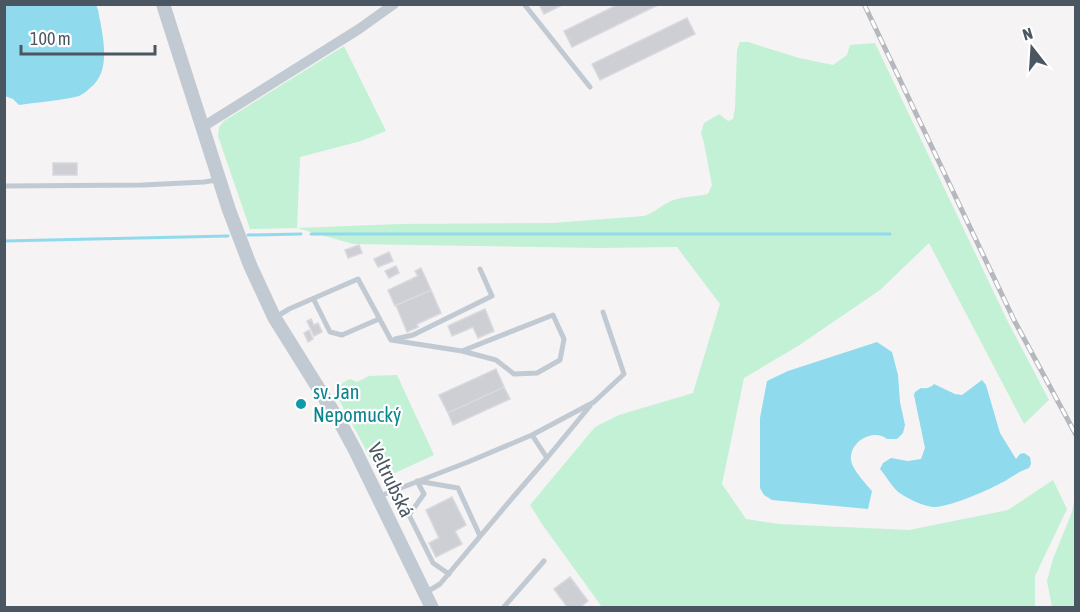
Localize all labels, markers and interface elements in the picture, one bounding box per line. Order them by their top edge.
scale bar [21,18,154,56]
north arrow [1002,18,1062,78]
text: N [1020,24,1035,44]
text: 100 m [30,28,71,49]
place label: sv. Jan Nepomucký [313,380,401,426]
marker: sv. Jan Nepomucký [294,397,308,411]
street label: Veltrubská [364,439,419,521]

